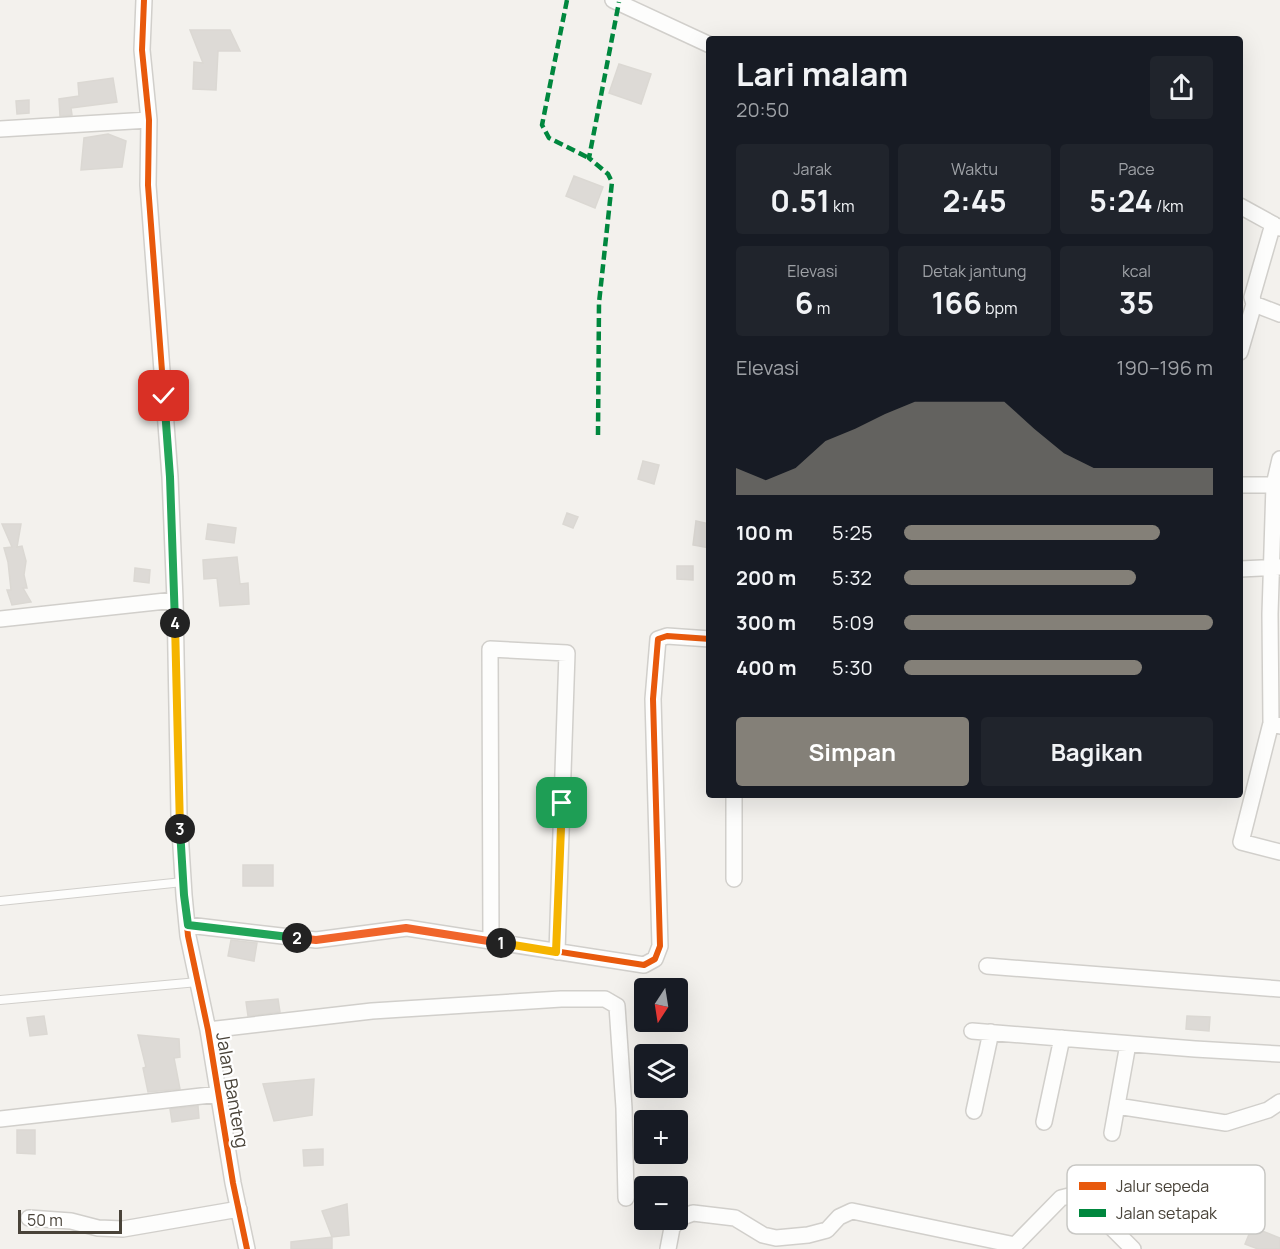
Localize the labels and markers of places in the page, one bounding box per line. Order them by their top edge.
pin [138,370,189,421]
pin: 4 [160,608,190,638]
pin [536,777,587,828]
pin: 3 [165,814,195,844]
pin: 2 [282,923,312,953]
pin: 1 [486,928,516,958]

